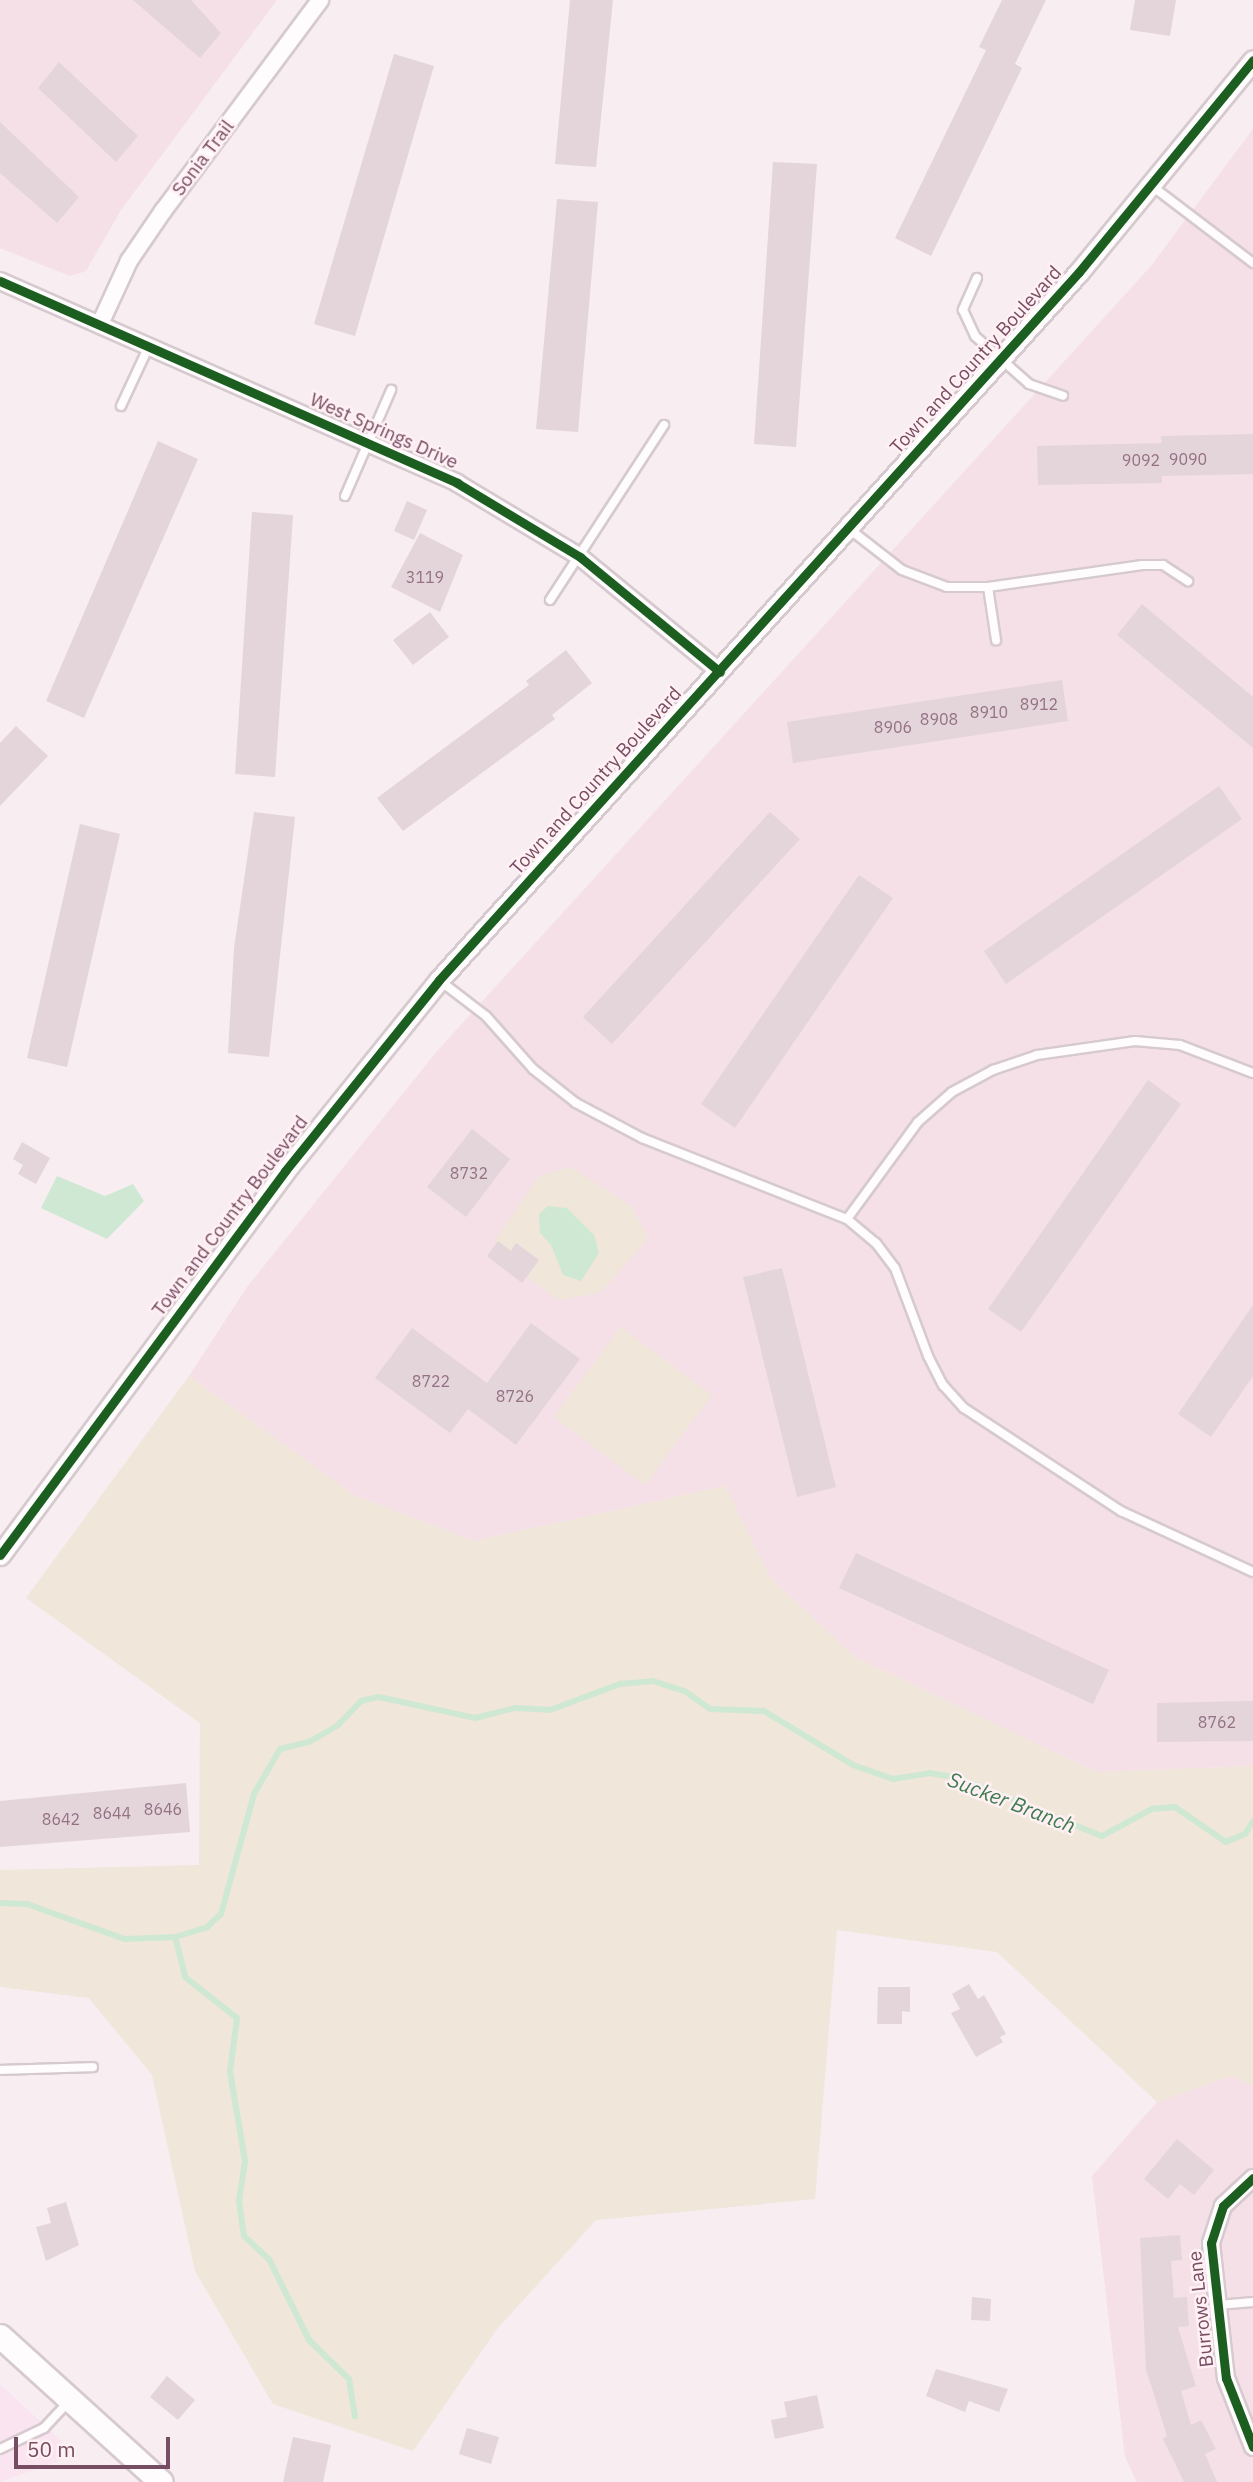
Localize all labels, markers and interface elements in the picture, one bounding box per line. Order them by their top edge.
street label: Sonia Trail [167,116,239,200]
street label: Town and Country Boulevard [886,261,1066,459]
street label: West Springs Drive [306,388,462,474]
house number: 9090 [1169,449,1207,469]
house number: 9092 [1122,450,1160,470]
house number: 3119 [406,567,444,587]
street label: Town and Country Boulevard [506,682,686,880]
house number: 8912 [1020,694,1058,714]
house number: 8910 [970,702,1008,722]
house number: 8908 [920,709,958,729]
house number: 8906 [874,717,912,737]
street label: Town and Country Boulevard [147,1111,313,1321]
house number: 8732 [450,1163,488,1183]
house number: 8722 [412,1371,450,1391]
house number: 8726 [496,1386,534,1406]
house number: 8762 [1198,1712,1236,1732]
water label: Sucker Branch [945,1766,1079,1838]
house number: 8646 [144,1799,182,1819]
house number: 8644 [93,1803,131,1823]
house number: 8642 [42,1809,80,1829]
street label: Burrows Lane [1184,2250,1218,2368]
scale bar [18,2422,173,2466]
text: 50 m [27,2435,76,2463]

